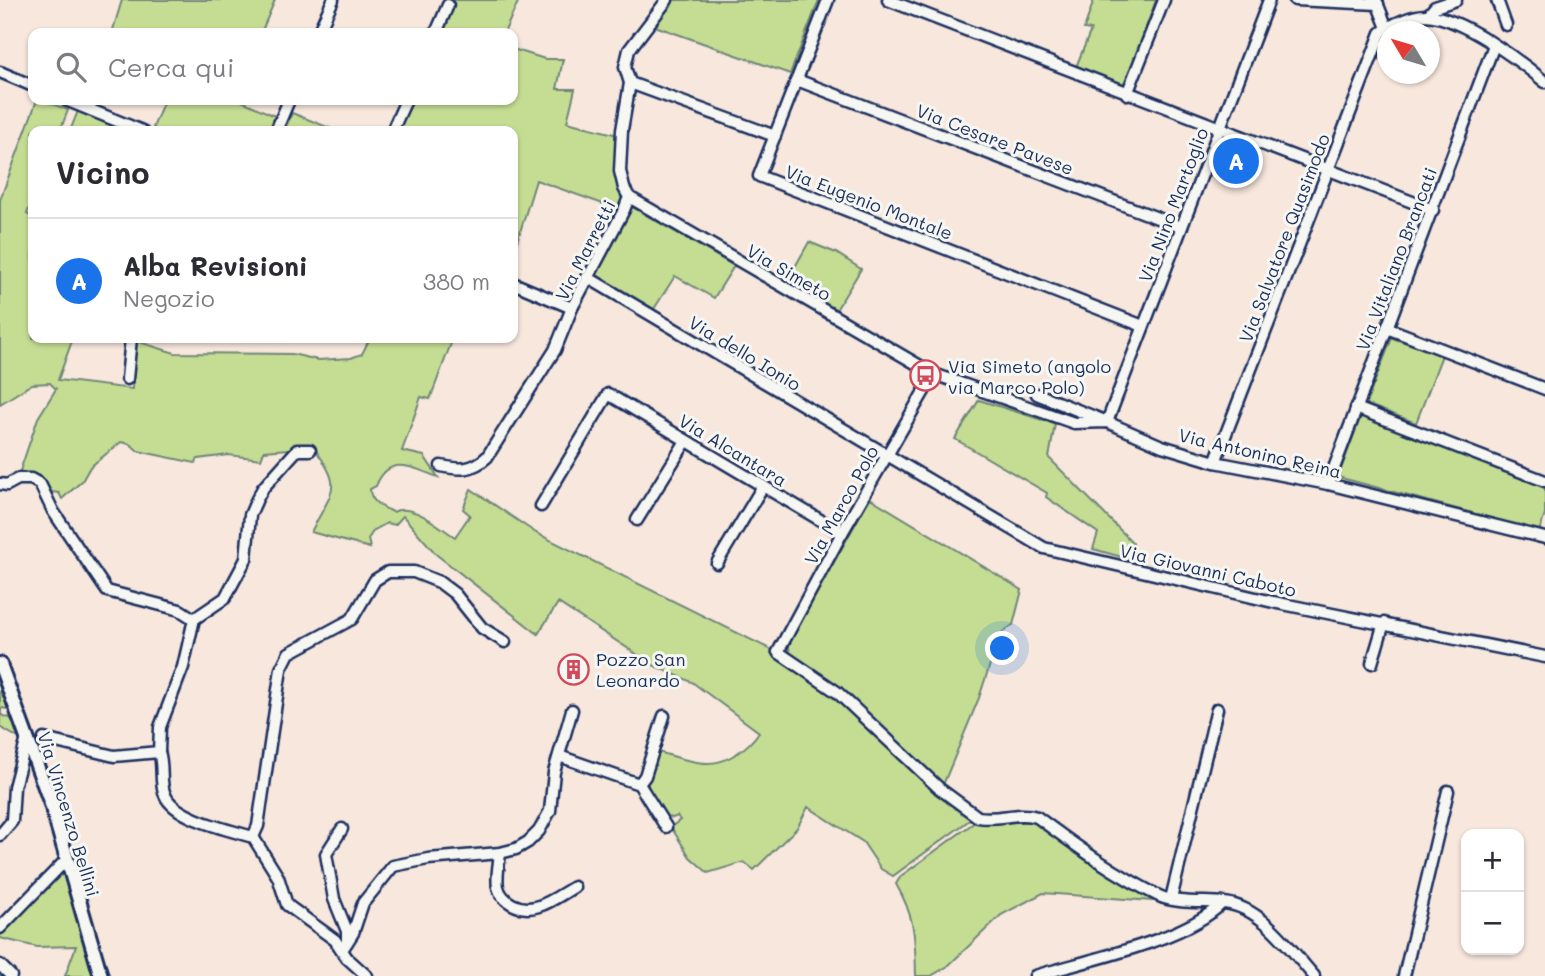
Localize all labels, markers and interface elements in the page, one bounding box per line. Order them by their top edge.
north arrow [1377,21,1440,84]
search box [28,28,518,105]
icon: search [52,48,90,86]
text: Cerca qui [108,50,234,84]
street label: Via Cesare Pavese [913,98,1077,180]
street label: Via Nino Martoglio [1132,124,1214,286]
street label: Via Salvatore Quasimodo [1233,130,1335,346]
pin: A [1213,135,1259,187]
text: Vicino [56,152,150,192]
street label: Via Eugenio Montale [782,159,956,245]
street label: Via Vitaliano Brancati [1350,164,1442,354]
street label: Via Marretti [549,195,621,305]
street label: Via Simeto [742,238,836,306]
text: Alba Revisioni [123,249,308,283]
text: A [71,266,87,296]
text: 380 m [423,266,490,296]
text: Negozio [123,283,215,313]
street label: Via dello Ionio [684,310,806,396]
place label: Via Simeto (angolo via Marco Polo) [948,354,1111,399]
bus stop icon: Via Simeto (angolo via Marco Polo) [908,359,942,393]
street label: Via Alcantara [674,408,792,492]
street label: Via Antonino Reina [1176,423,1344,483]
street label: Via Marco Polo [798,441,884,569]
street label: Via Giovanni Caboto [1117,538,1299,602]
your location [985,631,1019,665]
place label: Pozzo San Leonardo [596,647,685,692]
building icon: Pozzo San Leonardo [556,652,590,686]
street label: Via Vincenzo Bellini [32,728,106,900]
map controls [1461,829,1524,955]
button: + [1461,829,1524,892]
button: − [1461,892,1524,955]

